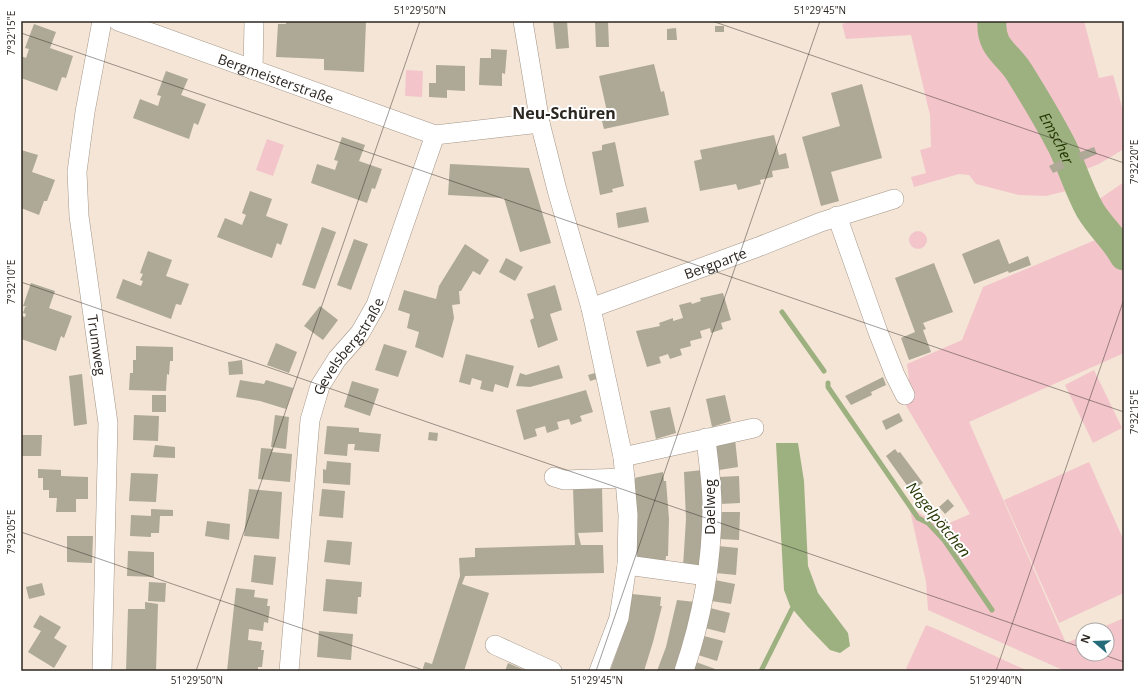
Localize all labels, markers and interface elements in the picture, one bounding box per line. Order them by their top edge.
text: 51°29'50"N [394,3,446,17]
text: 51°29'45"N [794,3,846,17]
text: 7°32'15"E [4,11,18,55]
street label: Bergmeisterstraße [216,48,337,107]
district label: Neu-Schüren [512,102,616,124]
water label: Emscher [1035,108,1079,168]
text: 7°32'20"E [1127,140,1141,184]
street label: Bergparte [681,243,749,283]
text: 7°32'10"E [4,260,18,304]
street label: Gevelsbergstraße [308,295,387,397]
street label: Trumweg [83,313,111,377]
text: 7°32'15"E [1127,390,1141,434]
water label: Nagelpötchen [902,477,976,561]
street label: Daelweg [700,479,719,535]
text: 7°32'05"E [4,510,18,554]
north arrow [1075,622,1115,662]
text: N [1077,632,1094,645]
text: 51°29'50"N [171,673,223,687]
text: 51°29'45"N [571,673,623,687]
text: 51°29'40"N [970,673,1022,687]

